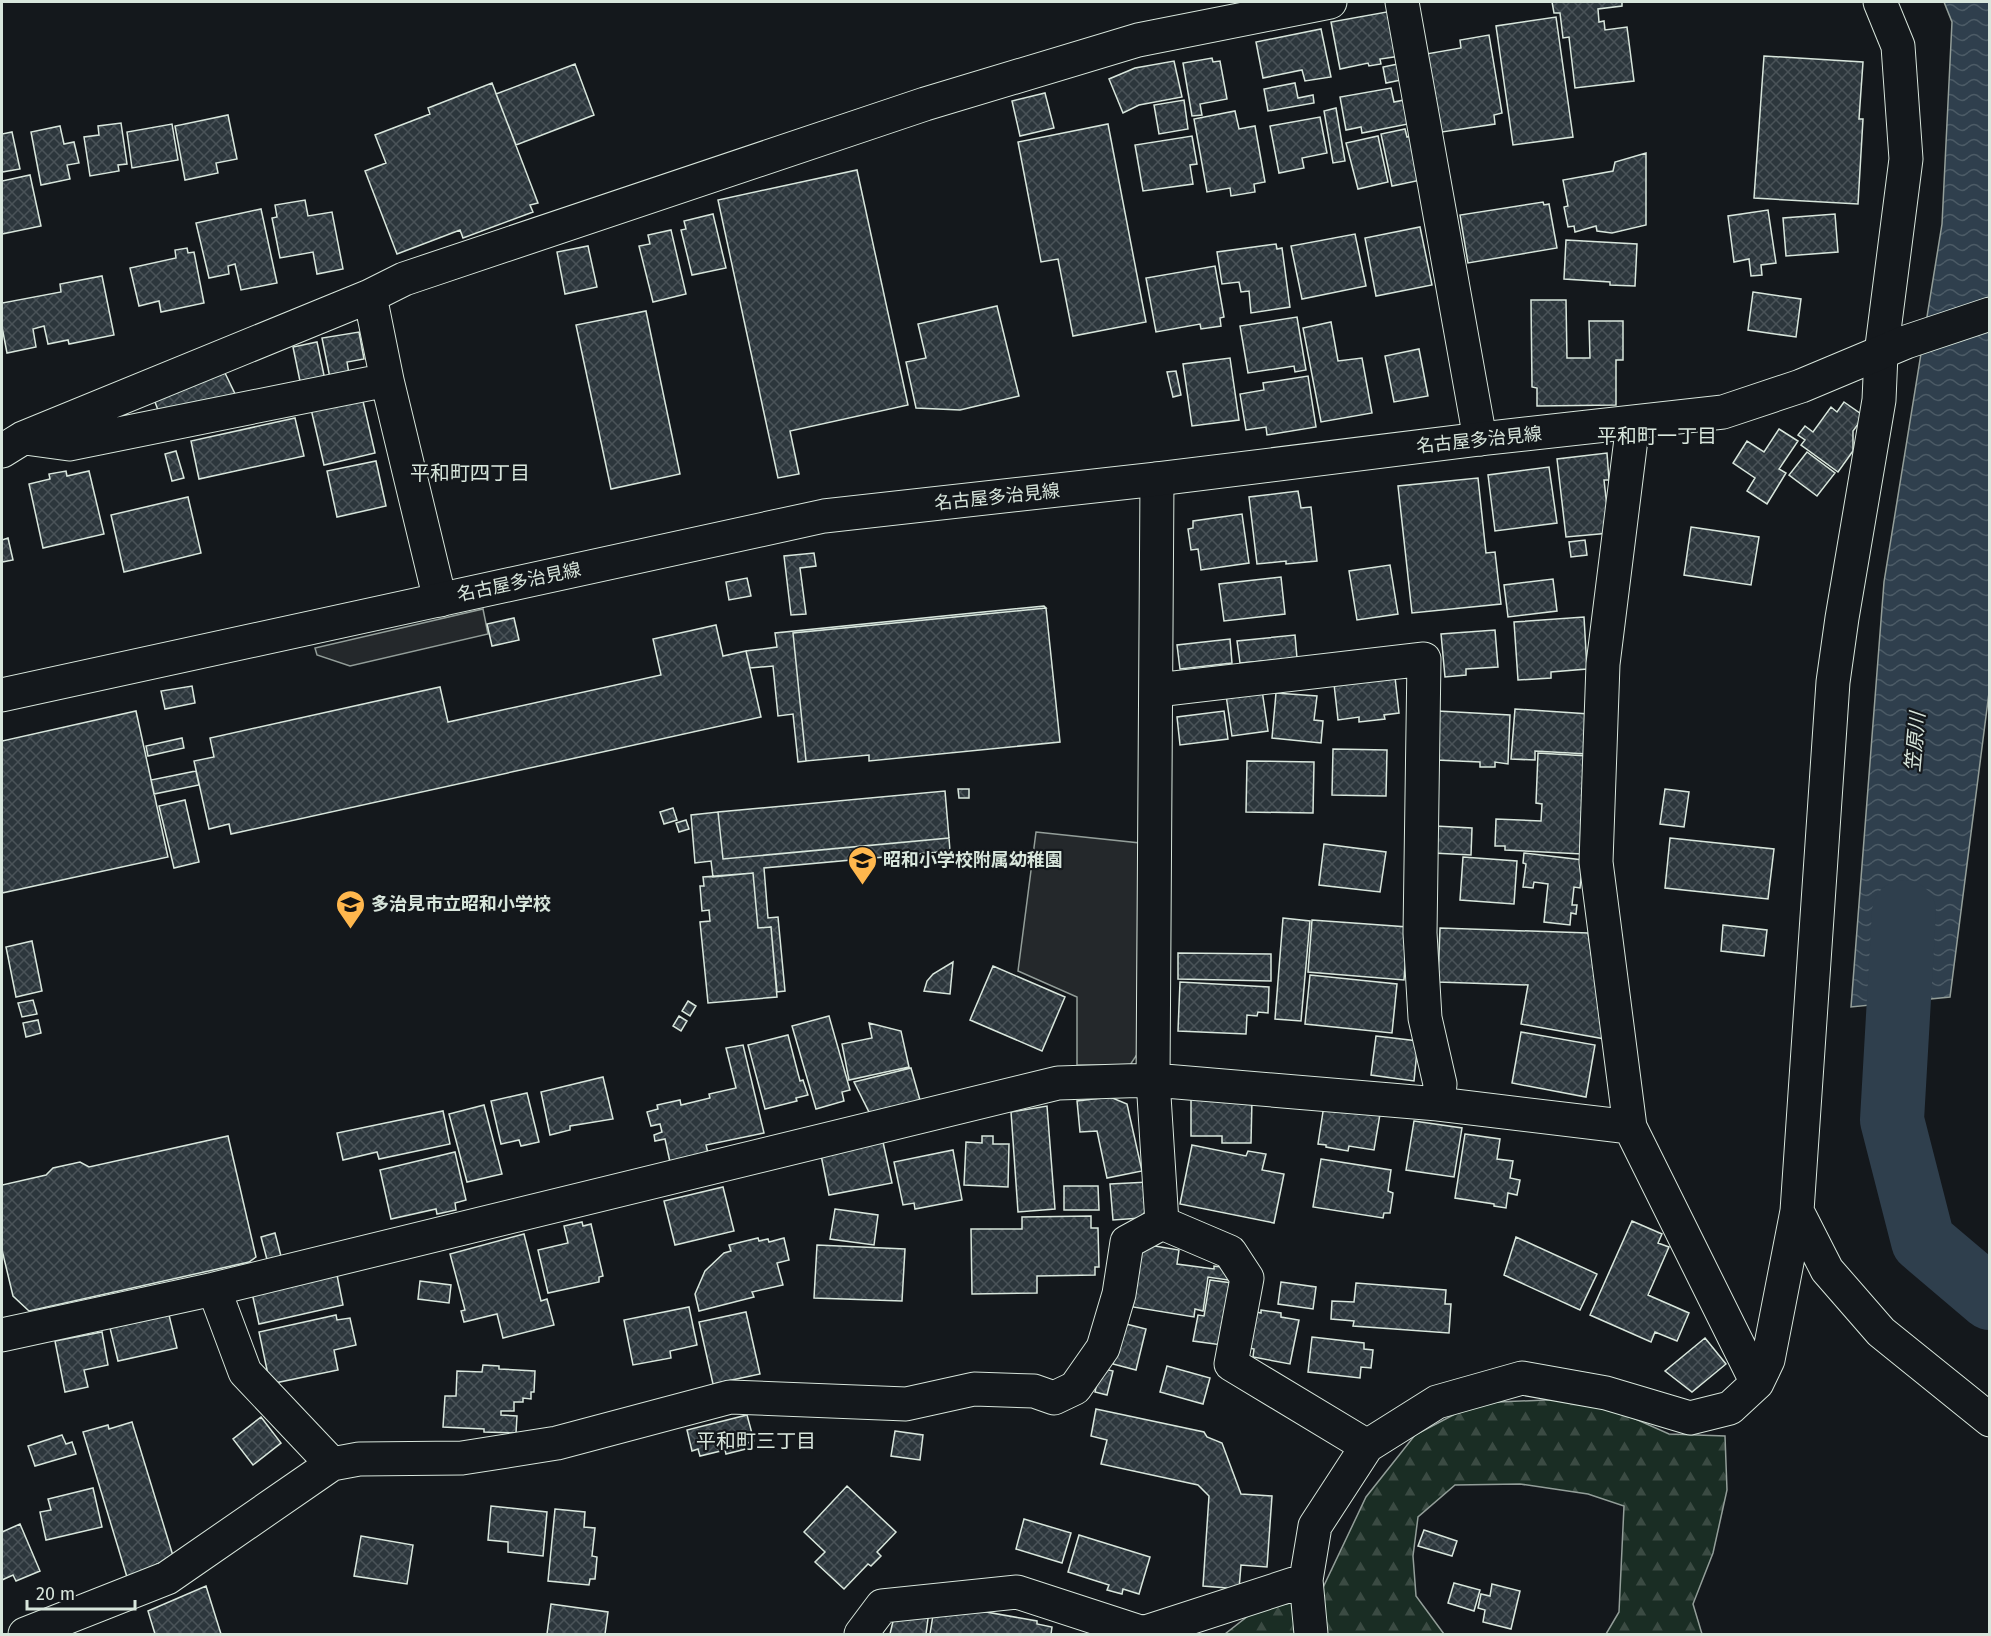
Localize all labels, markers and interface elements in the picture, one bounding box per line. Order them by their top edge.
street label: 名古屋多治見線 [1415,422,1543,458]
district label: 平和町一丁目 [1597,424,1717,448]
district label: 平和町四丁目 [410,461,530,485]
street label: 名古屋多治見線 [933,479,1061,515]
street label: 名古屋多治見線 [455,558,583,606]
water label: 笠原川 [1900,709,1930,773]
school or university icon: 昭和小学校附属幼稚園 [846,844,878,886]
place label: 昭和小学校附属幼稚園 [883,849,1063,871]
school or university icon: 多治見市立昭和小学校 [334,888,366,930]
place label: 多治見市立昭和小学校 [371,893,551,915]
district label: 平和町三丁目 [696,1429,816,1453]
scale bar [27,1573,135,1611]
text: 20 m [36,1583,75,1605]

